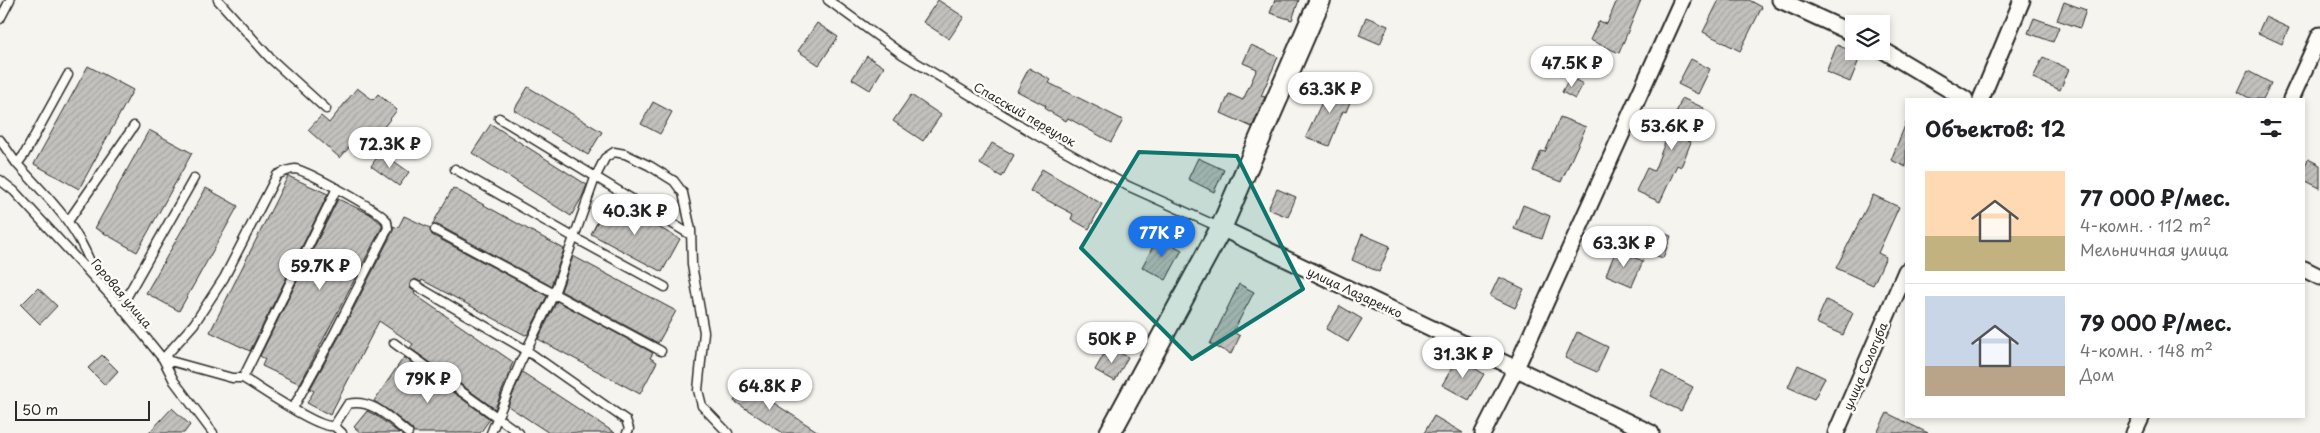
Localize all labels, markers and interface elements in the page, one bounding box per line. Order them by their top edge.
map controls [1845,15,1890,60]
button: layers [1845,15,1890,60]
pin: 47.5K ₽ [1526,46,1618,88]
text: 47.5K ₽ [1541,50,1603,74]
pin: 63.3K ₽ [1284,72,1376,114]
text: 63.3K ₽ [1299,76,1361,100]
street label: Спасский переулок [971,77,1080,151]
pin: 53.6K ₽ [1626,108,1718,151]
text: Объектов: 12 [1925,112,2066,144]
text: 53.6K ₽ [1640,113,1704,137]
icon: filters [2257,114,2285,142]
pin: 72.3K ₽ [344,126,436,169]
text: 72.3K ₽ [359,131,421,155]
text: 77 000 ₽/мес. [2080,181,2230,213]
icon: home [1965,191,2025,251]
pin: 40.3K ₽ [589,194,681,236]
text: 40.3K ₽ [603,198,667,222]
text: 4-комн. · 112 m² [2080,213,2211,237]
pin: 77K ₽ [1127,216,1197,258]
text: 77K ₽ [1139,220,1185,244]
pin: 63.3K ₽ [1578,226,1670,268]
text: 63.3K ₽ [1593,230,1655,254]
text: Мельничная улица [2080,237,2228,261]
pin: 59.7K ₽ [274,248,366,291]
text: 59.7K ₽ [290,253,350,277]
street label: Горовая улица [87,254,157,332]
street label: улица Лазаренко [1305,262,1406,322]
text: 79 000 ₽/мес. [2080,306,2232,338]
icon: home [1965,316,2025,376]
street label: улица Сологуба [1838,319,1892,413]
pin: 50K ₽ [1077,322,1147,364]
text: 50K ₽ [1088,326,1136,350]
pin: 31.3K ₽ [1417,336,1509,379]
text: 4-комн. · 148 m² [2080,338,2213,362]
text: 31.3K ₽ [1433,341,1493,365]
pin: 79K ₽ [393,362,463,404]
text: Дом [2080,362,2114,386]
text: 79K ₽ [405,366,451,390]
pin: 64.8K ₽ [724,368,816,411]
text: 64.8K ₽ [738,373,802,397]
scale bar [15,398,150,421]
text: 50 m [22,399,58,420]

